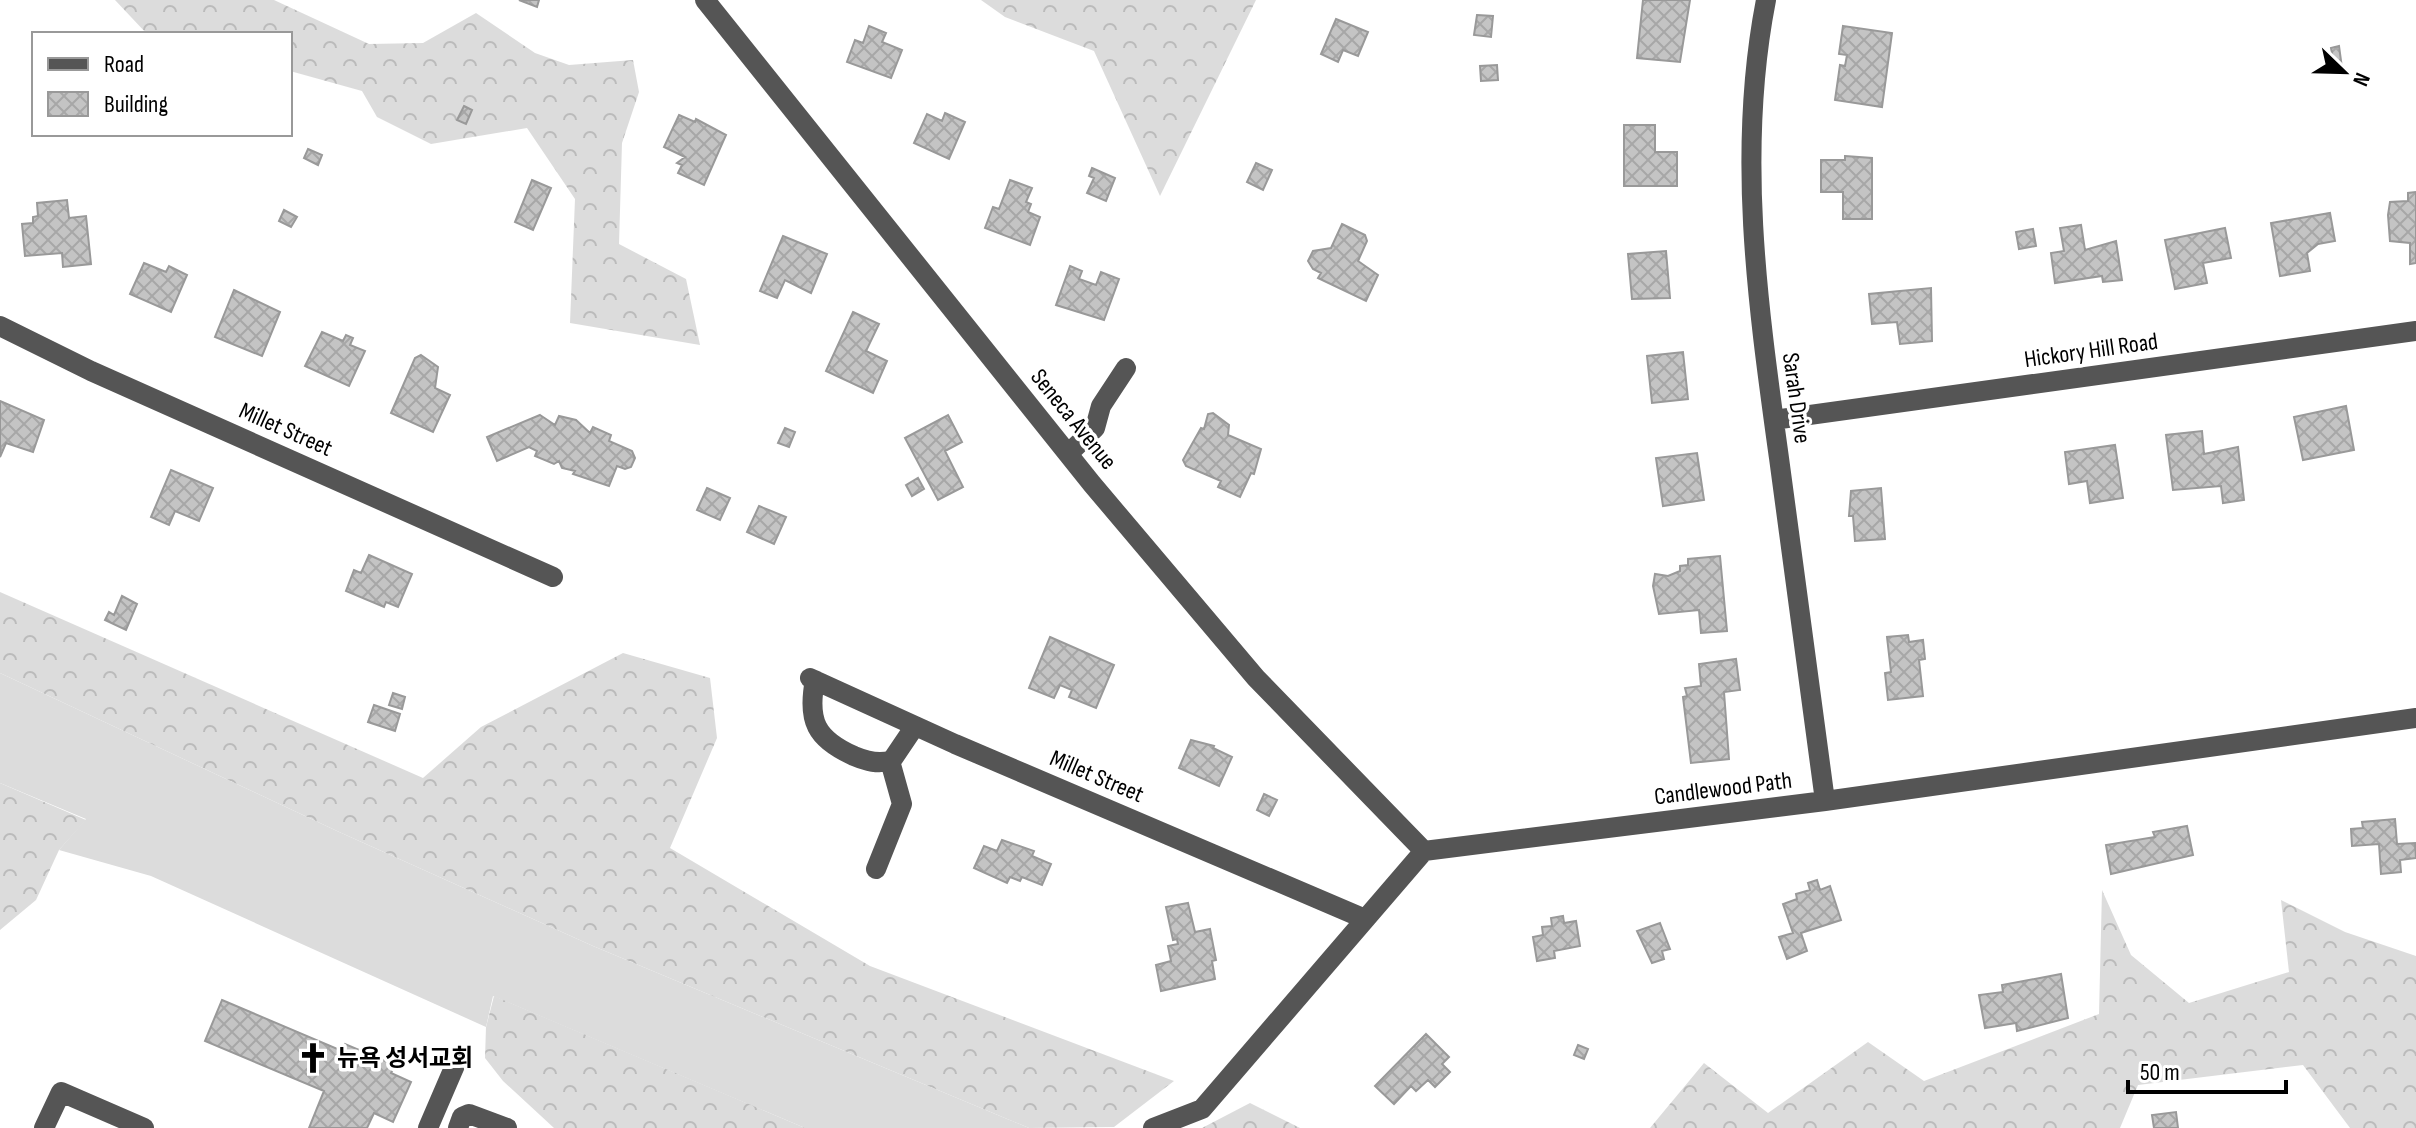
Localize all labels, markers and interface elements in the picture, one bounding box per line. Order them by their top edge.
legend [32,32,292,136]
north arrow [2304,32,2384,112]
text: Road [104,50,144,79]
text: N [2346,69,2376,90]
text: Building [104,90,168,119]
street label: Hickory Hill Road [2022,327,2160,374]
street label: Sarah Drive [1776,351,1817,445]
street label: Seneca Avenue [1024,363,1123,475]
street label: Millet Street [235,396,337,463]
street label: Millet Street [1046,744,1148,809]
street label: Candlewood Path [1653,766,1794,811]
church icon: 뉴욕 성서교회 [296,1041,330,1075]
place label: 뉴욕 성서교회 [337,1044,473,1073]
scale bar [2128,1044,2286,1094]
text: 50 m [2140,1058,2180,1087]

